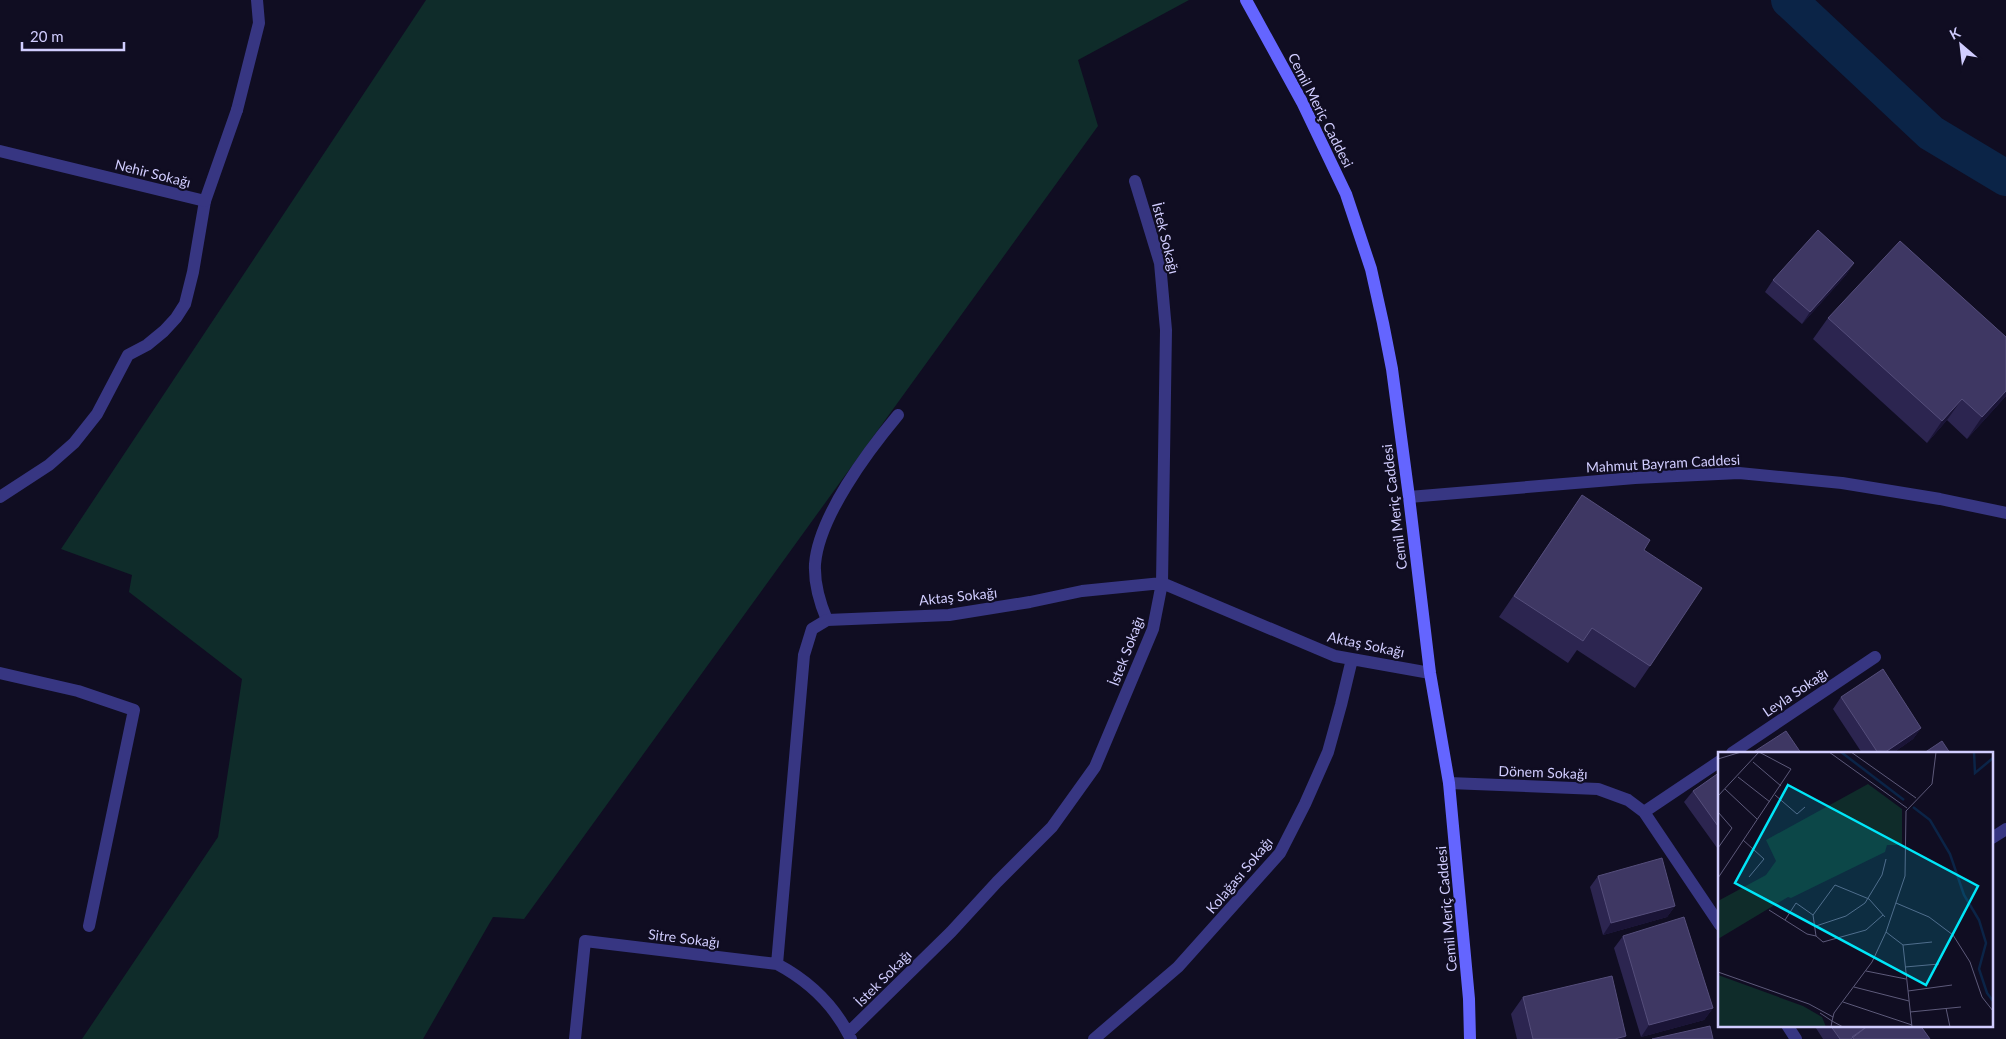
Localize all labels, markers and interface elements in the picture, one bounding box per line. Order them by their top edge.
scale bar [22,20,125,52]
north arrow [1936,20,1986,70]
text: K [1946,23,1963,43]
text: 20 m [30,27,64,45]
street label: Cemil Meriç Caddesi [1285,50,1357,170]
street label: Nehir Sokağı [113,155,193,191]
street label: İstek Sokağı [1149,200,1183,276]
street label: Cemil Meriç Caddesi [1378,443,1410,571]
street label: Mahmut Bayram Caddesi [1586,450,1740,476]
street label: Aktaş Sokağı [918,583,998,609]
street label: İstek Sokağı [1105,614,1147,688]
street label: Aktaş Sokağı [1326,628,1406,660]
street label: Leyla Sokağı [1759,664,1831,720]
inset map [1718,752,1994,1026]
street label: Dönem Sokağı [1498,762,1588,782]
street label: Kolağası Sokağı [1202,833,1276,917]
street label: Cemil Meriç Caddesi [1432,845,1460,973]
street label: Sitre Sokağı [647,925,721,951]
street label: İstek Sokağı [851,946,915,1010]

